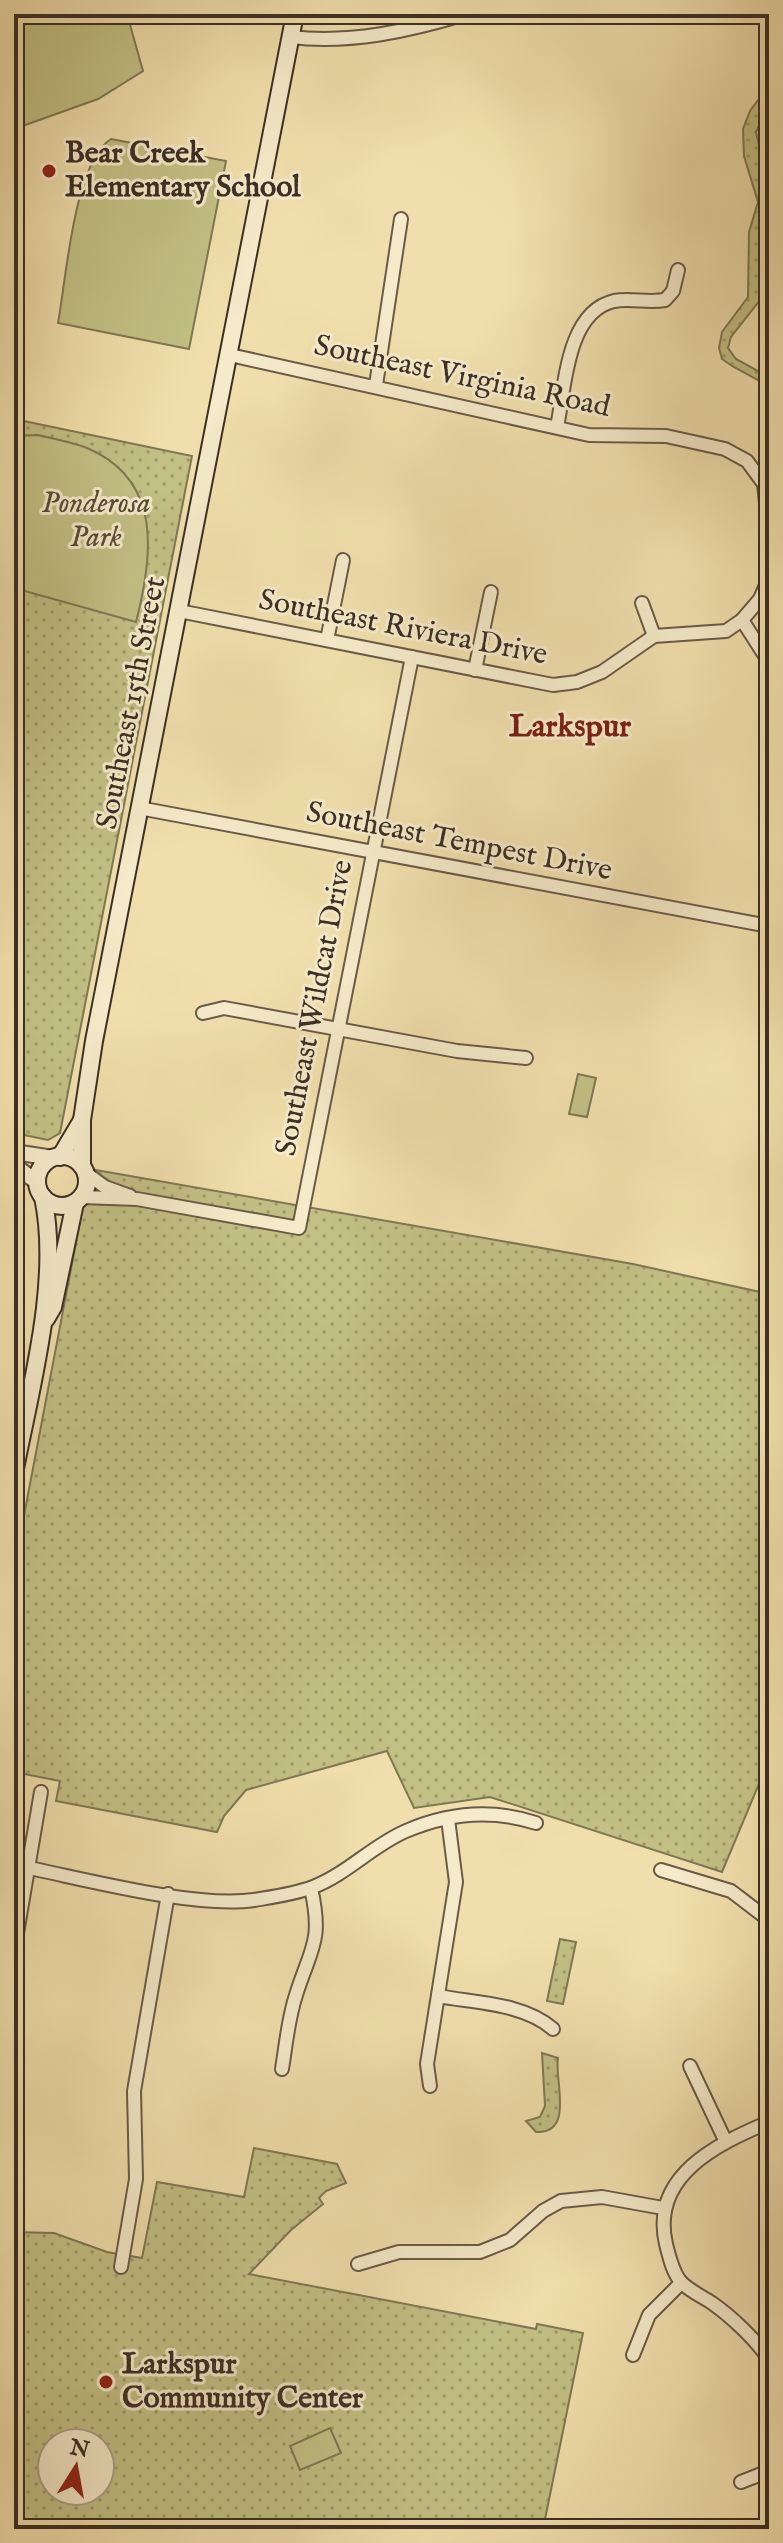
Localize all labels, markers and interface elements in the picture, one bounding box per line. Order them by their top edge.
place label: Bear Creek Elementary School [65,135,301,207]
marker: Bear Creek Elementary School [40,162,58,180]
street label: Southeast Virginia Road [311,327,614,427]
park label: Ponderosa Park [41,485,151,557]
street label: Southeast 15th Street [89,573,175,833]
street label: Southeast Riviera Drive [255,581,551,675]
district label: Larkspur [509,707,631,748]
street label: Southeast Tempest Drive [303,794,615,890]
street label: Southeast Wildcat Drive [268,857,362,1159]
place label: Larkspur Community Center [122,2346,364,2418]
marker: Larkspur Community Center [97,2373,115,2391]
north arrow [36,2427,116,2507]
text: N [66,2434,91,2465]

